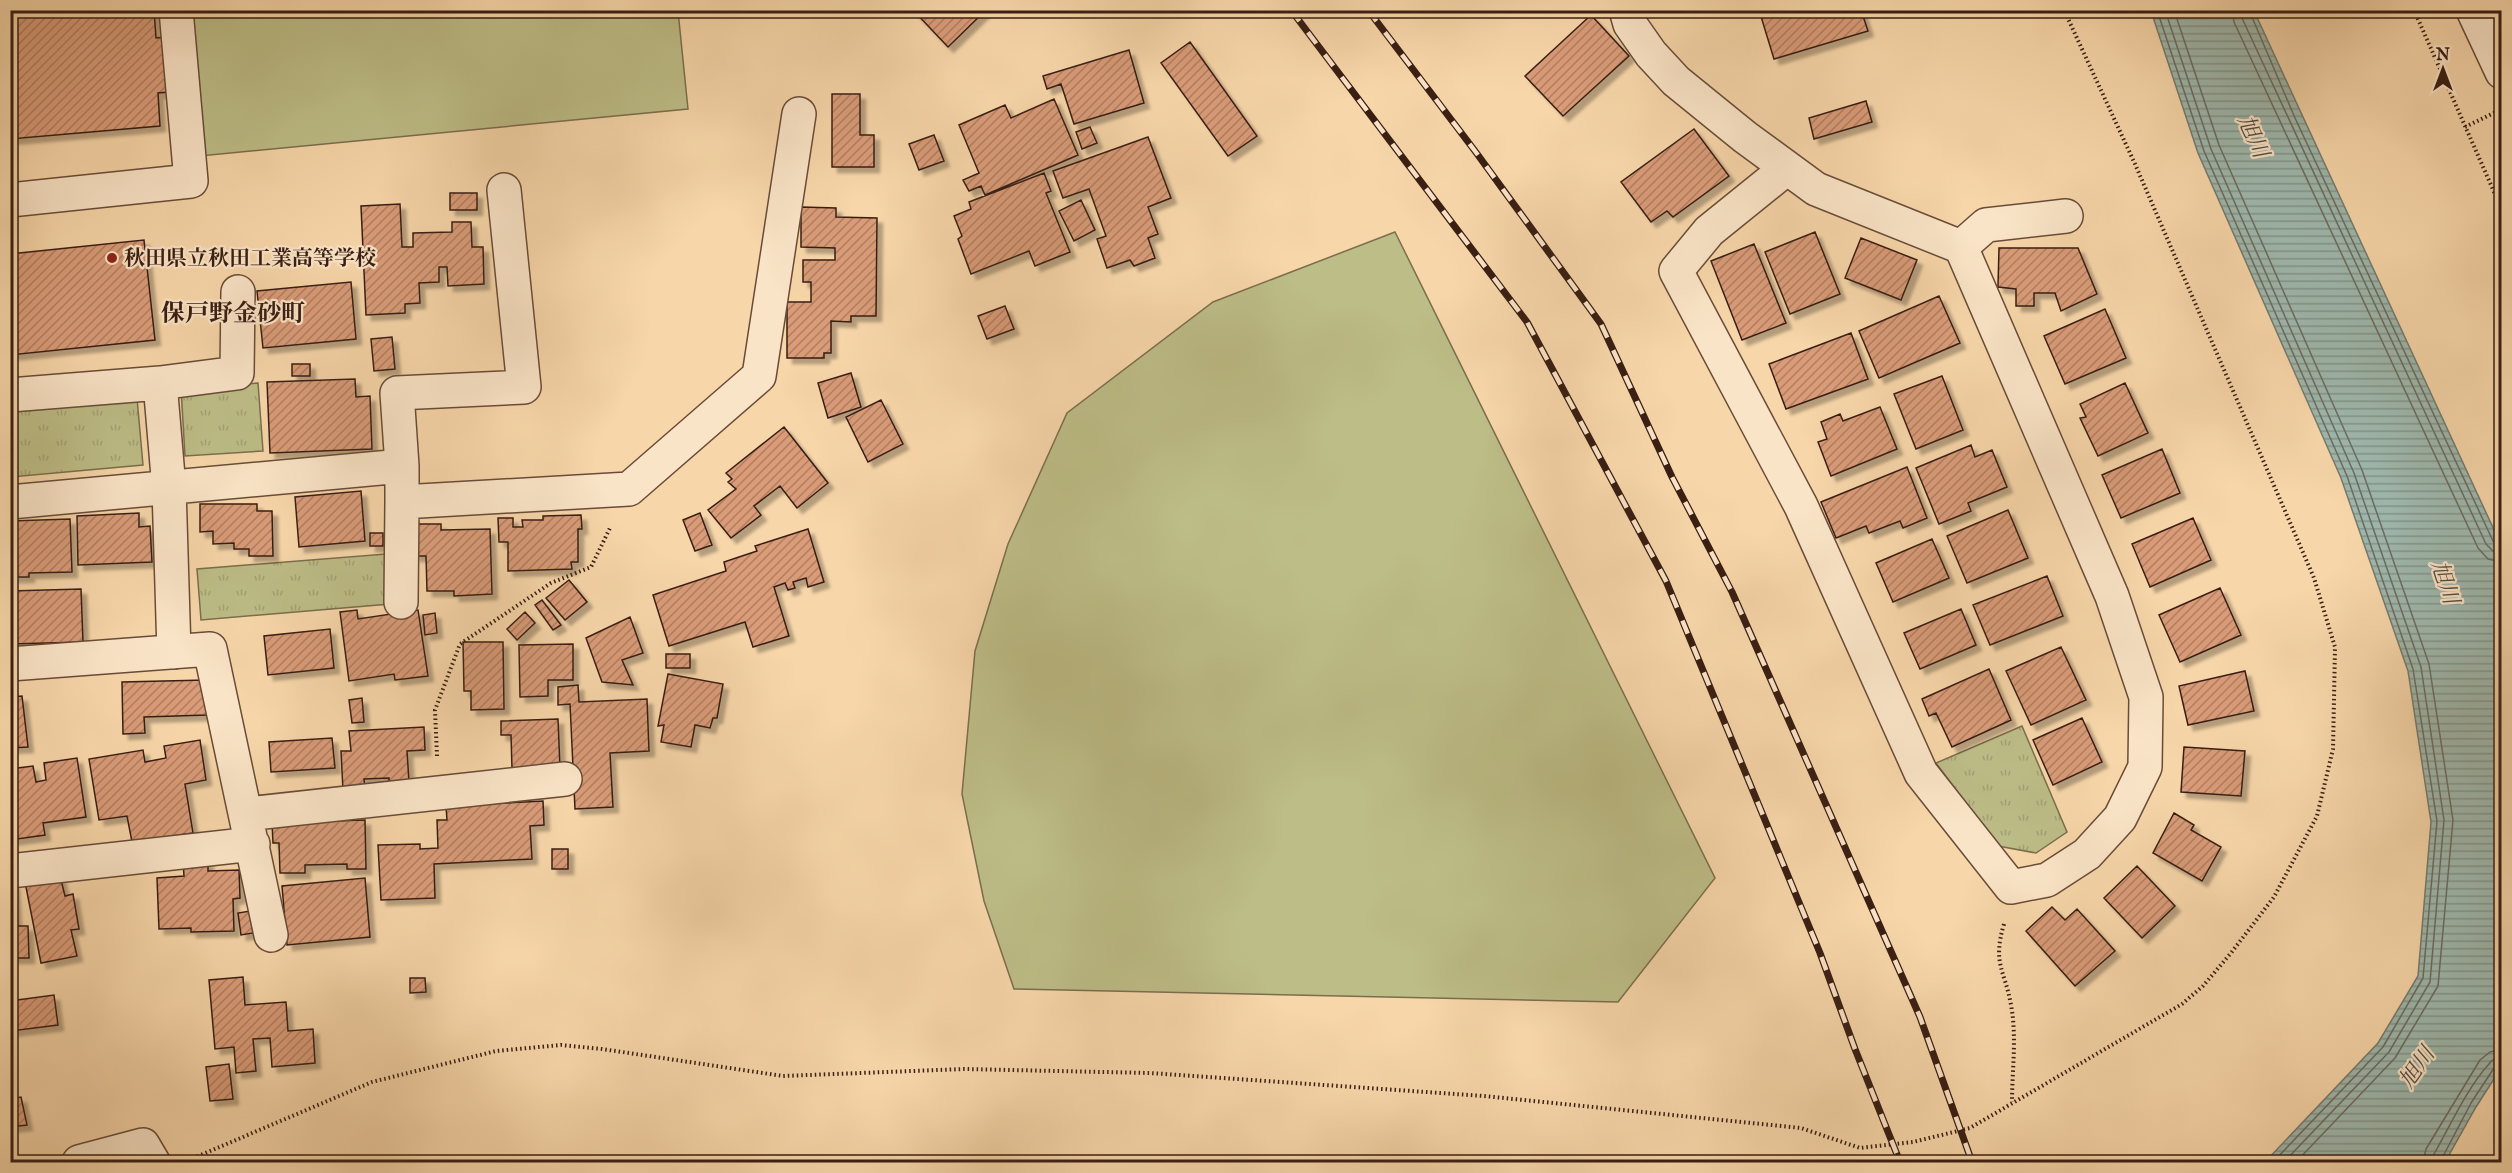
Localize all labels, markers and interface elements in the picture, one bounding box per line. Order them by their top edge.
north arrow [2413,39,2473,99]
text: N [2435,46,2450,66]
water label: 旭川 [2230,111,2275,164]
place label: 秋田県立秋田工業高等学校 [124,246,376,273]
marker: 秋田県立秋田工業高等学校 [105,251,119,265]
district label: 保戸野金砂町 [161,299,305,330]
water label: 旭川 [2424,557,2465,610]
water label: 旭川 [2394,1040,2443,1094]

